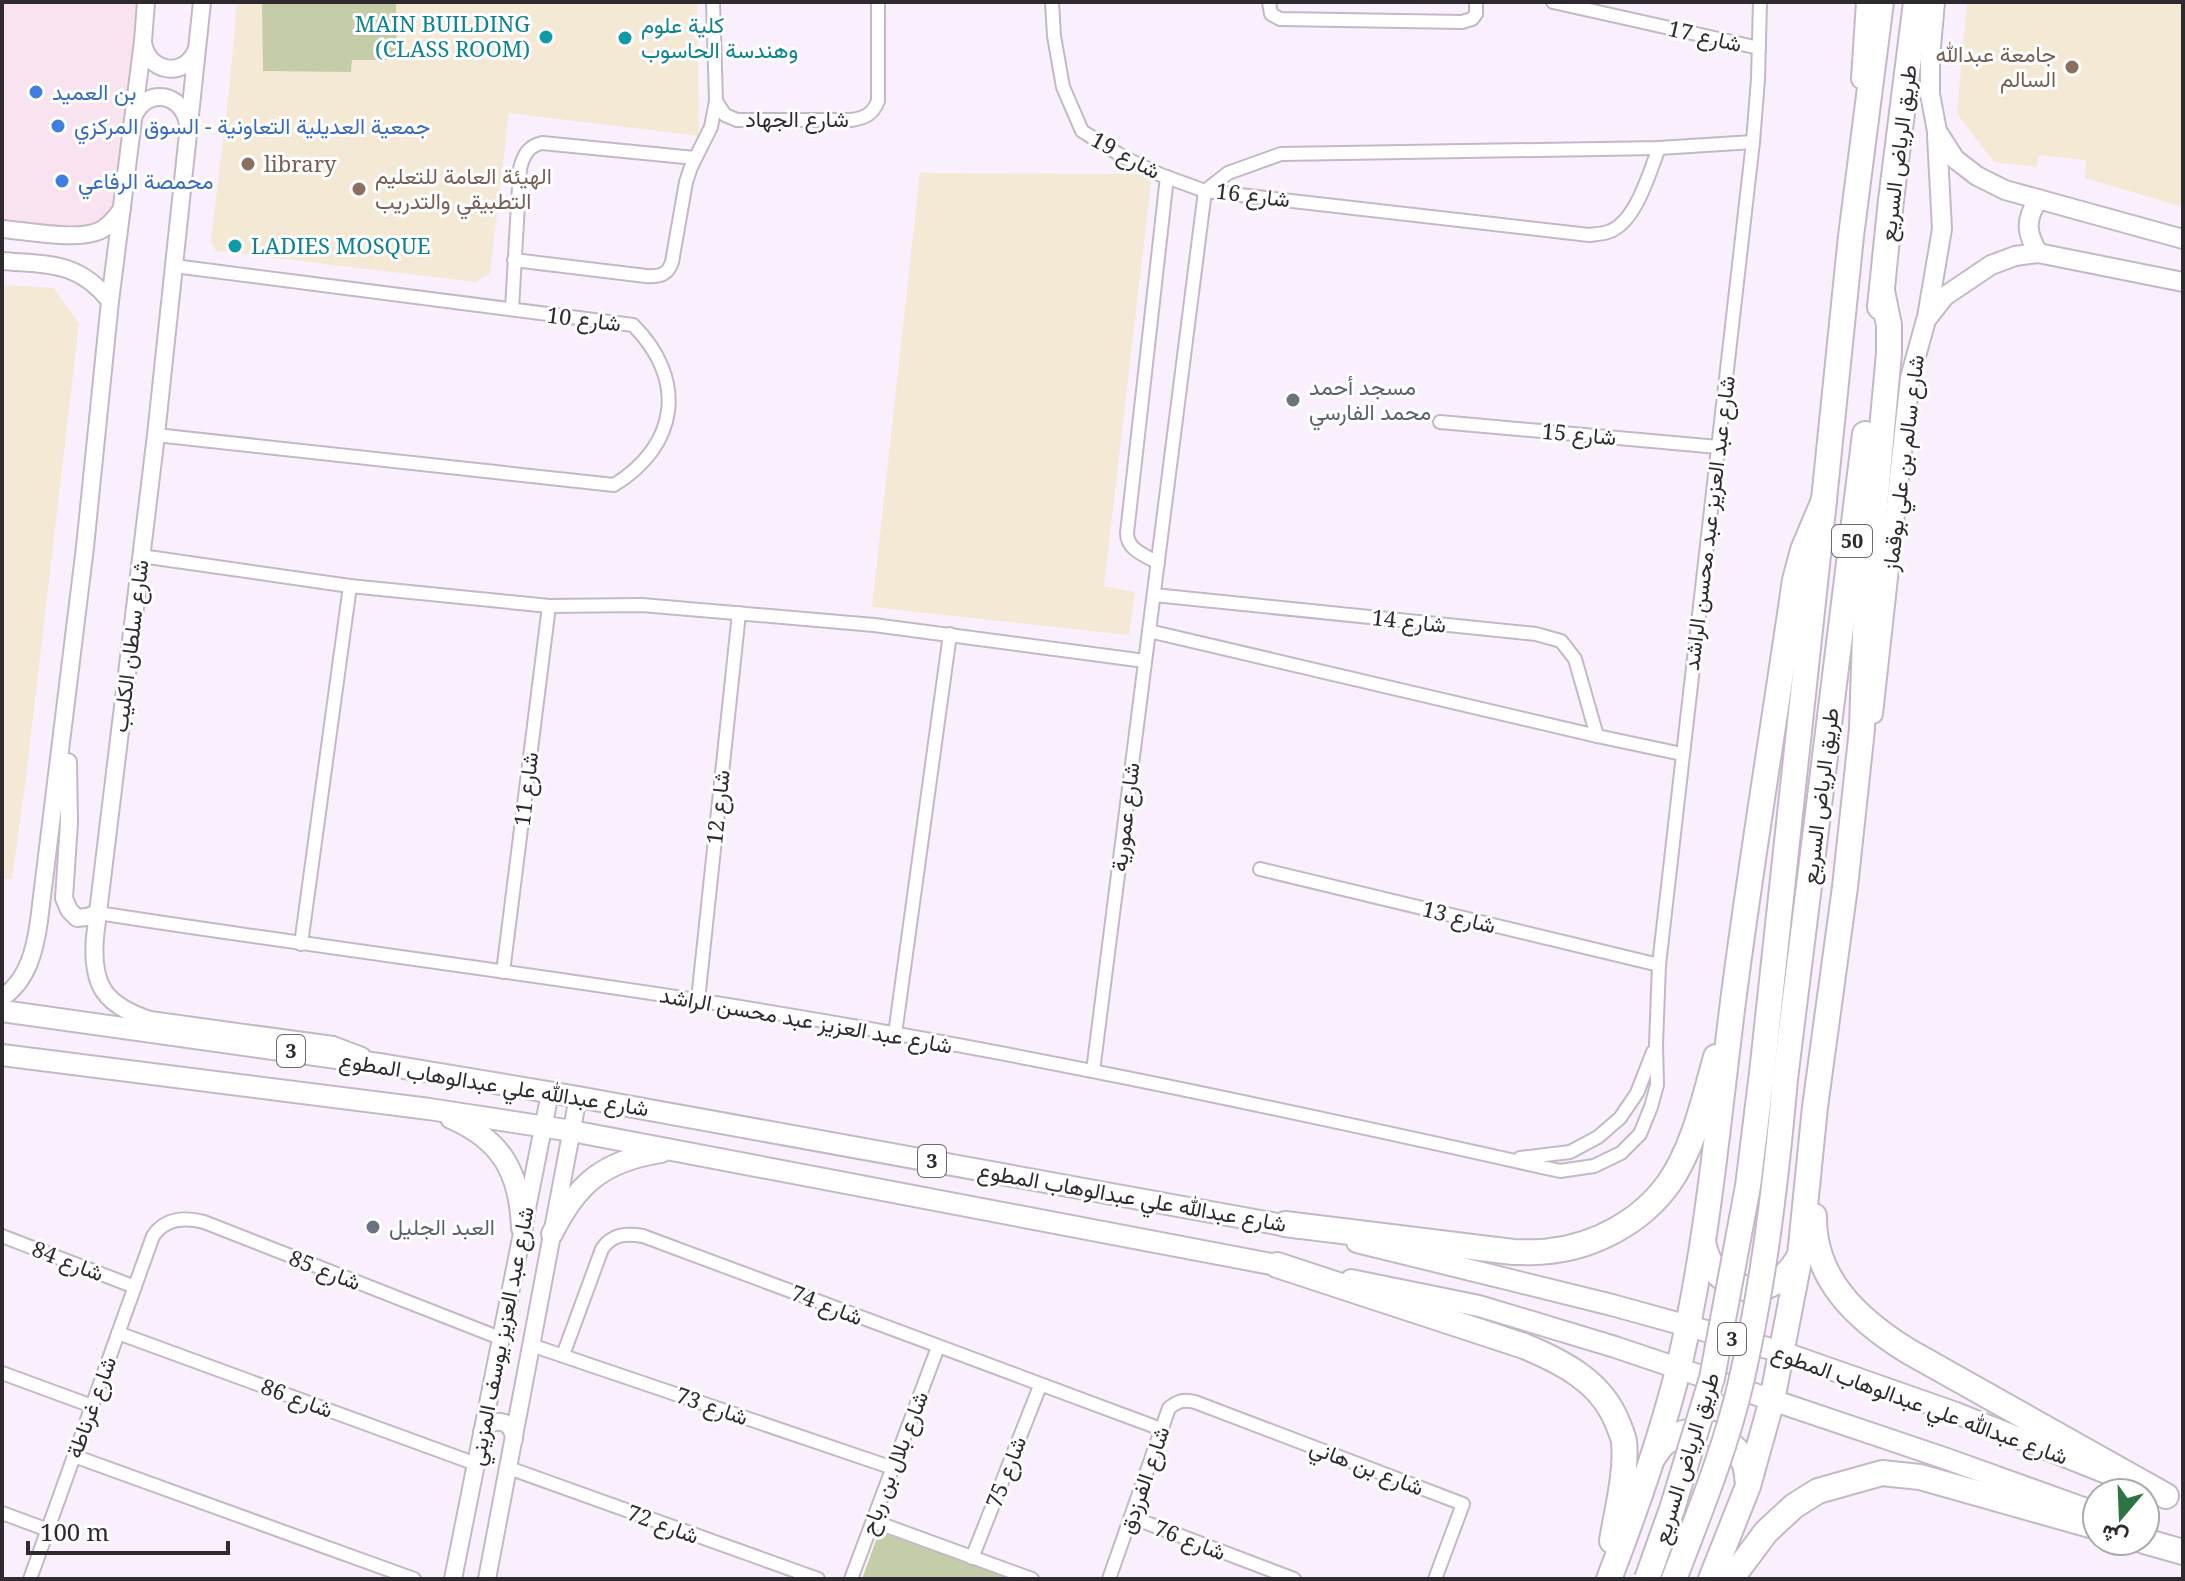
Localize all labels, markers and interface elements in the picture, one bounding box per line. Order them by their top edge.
place label: MAIN BUILDING (CLASS ROOM) [355,8,530,63]
place label: كلية علوم وهندسة الحاسوب [641,9,798,64]
street label: شارع 17 [1665,12,1745,59]
marker: MAIN BUILDING (CLASS ROOM) [537,28,555,46]
marker: كلية علوم وهندسة الحاسوب [616,29,634,47]
place label: جامعة عبدالله السالم [1936,38,2056,94]
marker: جامعة عبدالله السالم [2063,58,2081,76]
street label: طريق الرياض السريع [1871,63,1924,243]
place label: بن العميد [52,76,136,106]
marker: بن العميد [27,83,45,101]
street label: شارع الجهاد [745,103,849,134]
place label: جمعية العديلية التعاونية - السوق المركزي [74,110,430,145]
marker: جمعية العديلية التعاونية - السوق المركزي [49,117,67,135]
street label: شارع 19 [1086,123,1166,186]
place label: library [264,148,337,178]
marker: library [239,155,257,173]
place label: الهيئة العامة للتعليم التطبيقي والتدريب [375,160,552,220]
place label: محمصة الرفاعي [78,165,213,200]
marker: محمصة الرفاعي [53,172,71,190]
street label: شارع 16 [1214,175,1292,214]
marker: الهيئة العامة للتعليم التطبيقي والتدريب [350,180,368,198]
place label: LADIES MOSQUE [251,230,430,260]
marker: LADIES MOSQUE [226,237,244,255]
street label: شارع 10 [545,299,623,338]
street label: شارع سالم بن علي بوقماز [1874,353,1935,574]
place label: مسجد أحمد محمد الفارسي [1309,371,1431,431]
street label: شارع عبد العزيز عبد محسن الراشد [1675,374,1742,672]
marker: مسجد أحمد محمد الفارسي [1284,391,1302,409]
street label: شارع 15 [1541,415,1618,452]
road number: 50 [1832,525,1872,557]
street label: شارع سلطان الكليب [104,558,155,734]
street label: شارع 14 [1370,601,1448,640]
street label: طريق الرياض السريع [1793,706,1846,886]
street label: شارع 11 [506,750,545,828]
street label: شارع عمورية [1102,761,1147,873]
street label: شارع 12 [698,768,737,846]
street label: شارع 13 [1419,892,1499,941]
street label: شارع عبد العزيز عبد محسن الراشد [657,978,955,1061]
road number: 3 [277,1035,305,1067]
street label: شارع عبدالله علي عبدالوهاب المطوع [336,1044,651,1127]
road number: 3 [918,1145,946,1177]
street label: شارع عبدالله علي عبدالوهاب المطوع [975,1154,1289,1243]
street label: شارع عبد العزيز يوسف المزيني [460,1204,545,1469]
place label: العبد الجليل [389,1211,495,1241]
marker: العبد الجليل [364,1218,382,1236]
street label: شارع 84 [28,1233,109,1288]
street label: شارع 85 [285,1242,366,1297]
street label: شارع 74 [787,1277,868,1332]
road number: 3 [1718,1323,1746,1355]
street label: شارع عبدالله علي عبدالوهاب المطوع [1766,1335,2073,1475]
street label: شارع غرناطة [58,1352,123,1462]
street label: طريق الرياض السريع [1645,1368,1726,1547]
street label: شارع 86 [257,1370,338,1425]
street label: شارع 73 [672,1379,752,1432]
street label: شارع بلال بن رباح [852,1387,935,1539]
street label: شارع الفرزدق [1111,1422,1176,1538]
street label: شارع 75 [978,1431,1033,1512]
street label: شارع بن هاني [1304,1431,1429,1506]
north arrow [2081,1477,2161,1557]
street label: شارع 72 [623,1496,704,1551]
scale bar [28,1505,228,1555]
street label: شارع 76 [1150,1512,1231,1567]
text: 100 m [40,1515,109,1548]
text: ش [2097,1518,2132,1555]

